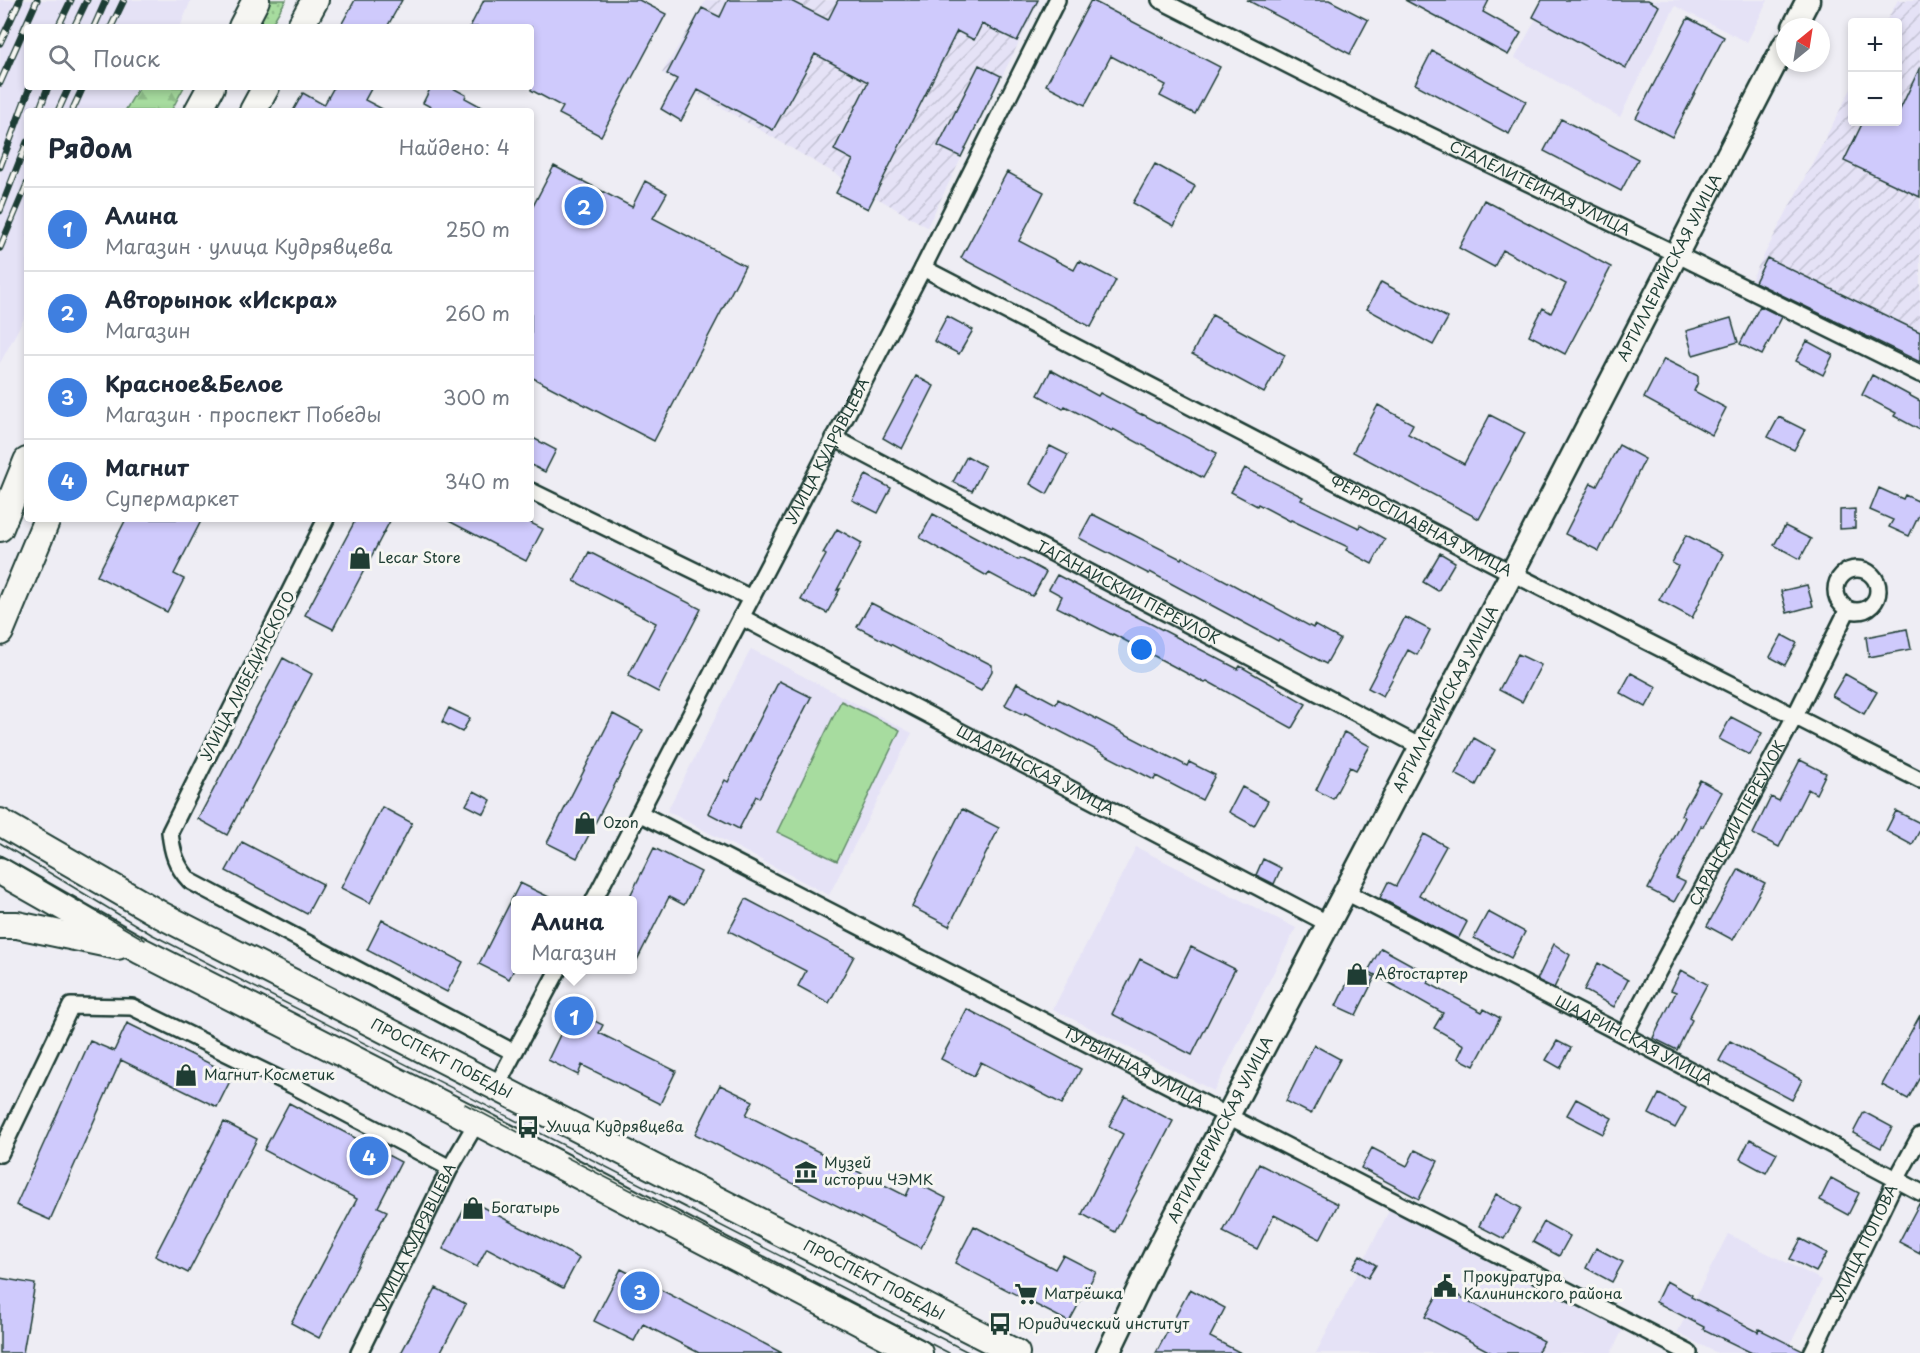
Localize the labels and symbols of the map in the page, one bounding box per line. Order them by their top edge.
north arrow [1776,18,1830,72]
street label: СТАЛЕЛИТЕЙНАЯ УЛИЦА [1446,134,1635,241]
street label: АРТИЛЛЕРИЙСКАЯ УЛИЦА [1610,169,1726,365]
pin: 2 [564,184,604,228]
street label: УЛИЦА КУДРЯВЦЕВА [779,373,874,528]
street label: ФЕРРОСПЛАВНАЯ УЛИЦА [1327,468,1517,581]
street label: ТАГАНАЙСКИЙ ПЕРЕУЛОК [1033,534,1224,649]
shop icon: Lecar Store [347,545,373,571]
place label: Lecar Store [378,545,461,568]
street label: УЛИЦА ЛИБЕДИНСКОГО [194,586,300,764]
street label: АРТИЛЛЕРИЙСКАЯ УЛИЦА [1386,601,1503,796]
your location [1127,635,1156,664]
street label: ШАДРИНСКАЯ УЛИЦА [953,719,1119,820]
street label: САРАНСКИЙ ПЕРЕУЛОК [1682,736,1790,910]
shop icon: Ozon [572,810,598,836]
place label: Ozon [603,810,639,833]
shop icon: Автостартер [1344,961,1370,987]
place label: Автостартер [1375,961,1468,984]
street label: ШАДРИНСКАЯ УЛИЦА [1551,988,1717,1090]
pin: 1 [554,994,594,1038]
street label: ПРОСПЕКТ ПОБЕДЫ [367,1012,517,1103]
street label: ТУРБИННАЯ УЛИЦА [1060,1020,1209,1112]
street label: АРТИЛЛЕРИЙСКАЯ УЛИЦА [1161,1032,1278,1227]
shop icon: Магнит Косметик [173,1062,199,1088]
place label: Магнит Косметик [204,1062,334,1085]
bus stop icon: Улица Кудрявцева [515,1114,541,1140]
place label: Улица Кудрявцева [546,1114,684,1137]
pin: 4 [350,1134,388,1178]
place label: Музей истории ЧЭМК [824,1150,933,1190]
street label: УЛИЦА КУДРЯВЦЕВА [369,1159,461,1314]
museum icon: Музей истории ЧЭМК [793,1159,819,1185]
street label: УЛИЦА ПОПОВА [1826,1180,1902,1305]
shop icon: Богатырь [460,1195,486,1221]
place label: Богатырь [491,1195,560,1218]
street label: ПРОСПЕКТ ПОБЕДЫ [800,1233,949,1325]
place label: Прокуратура Калининского района [1463,1264,1623,1304]
pin: 3 [620,1268,660,1314]
public building icon: Прокуратура Калининского района [1432,1273,1458,1299]
supermarket icon: Матрёшка [1013,1281,1039,1307]
place label: Матрёшка [1044,1281,1124,1304]
bus stop icon: Юридический институт [987,1311,1013,1337]
place label: Юридический институт [1018,1311,1190,1334]

